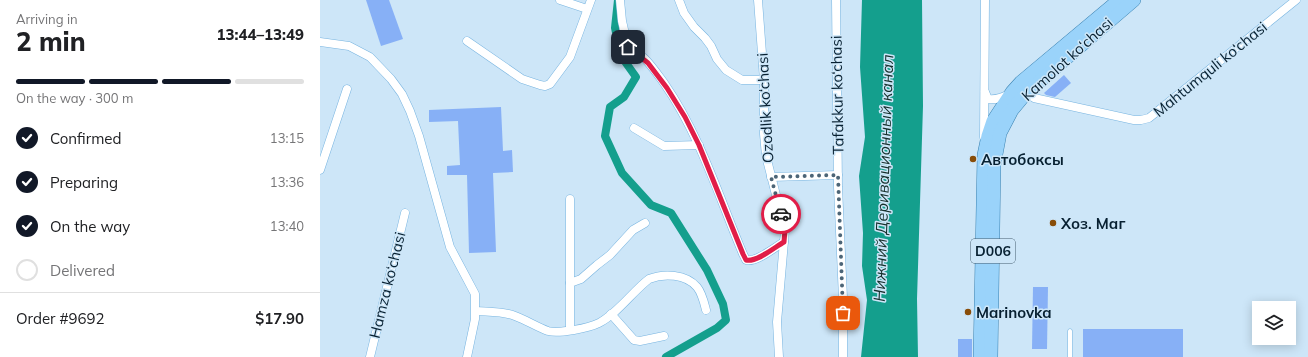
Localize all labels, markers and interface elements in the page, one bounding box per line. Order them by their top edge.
text: Arriving in [16,11,78,27]
street label: Kamolot ko‘chasi [1018,13,1116,105]
street label: Mahtumquli ko‘chasi [1149,17,1271,121]
text: 2 min [16,25,86,58]
text: 13:44–13:49 [217,25,304,44]
pin [611,30,645,64]
street label: Tafakkur ko‘chasi [826,35,848,155]
icon: home [617,36,639,58]
street label: Ozodlik ko‘chasi [753,52,777,164]
water label: Нижний Деривационный канал [869,54,897,302]
text: On the way · 300 m [16,90,133,106]
icon: check [16,127,38,149]
text: Confirmed [50,129,121,148]
text: 13:15 [270,130,304,146]
place label: Автобоксы [981,150,1064,169]
marker: Автобоксы [968,154,978,164]
icon: check [16,171,38,193]
text: Preparing [50,173,118,192]
text: 13:36 [270,174,304,190]
courier [761,194,801,234]
icon: car [770,203,792,225]
place label: Хоз. Маг [1060,214,1125,233]
icon: check [16,215,38,237]
text: On the way [50,217,130,236]
text: 13:40 [270,218,304,234]
marker: Хоз. Маг [1048,218,1058,228]
street label: Hamza ko‘chasi [365,230,409,340]
road number: D006 [971,239,1015,263]
text: Delivered [50,261,115,280]
pin [826,296,860,330]
map controls [1252,301,1296,345]
button: layers [1252,301,1296,345]
icon: bag [832,302,854,324]
place label: Marinovka [976,303,1052,322]
marker: Marinovka [963,307,973,317]
text: Order #9692 [16,309,104,328]
text: $17.90 [255,309,304,328]

